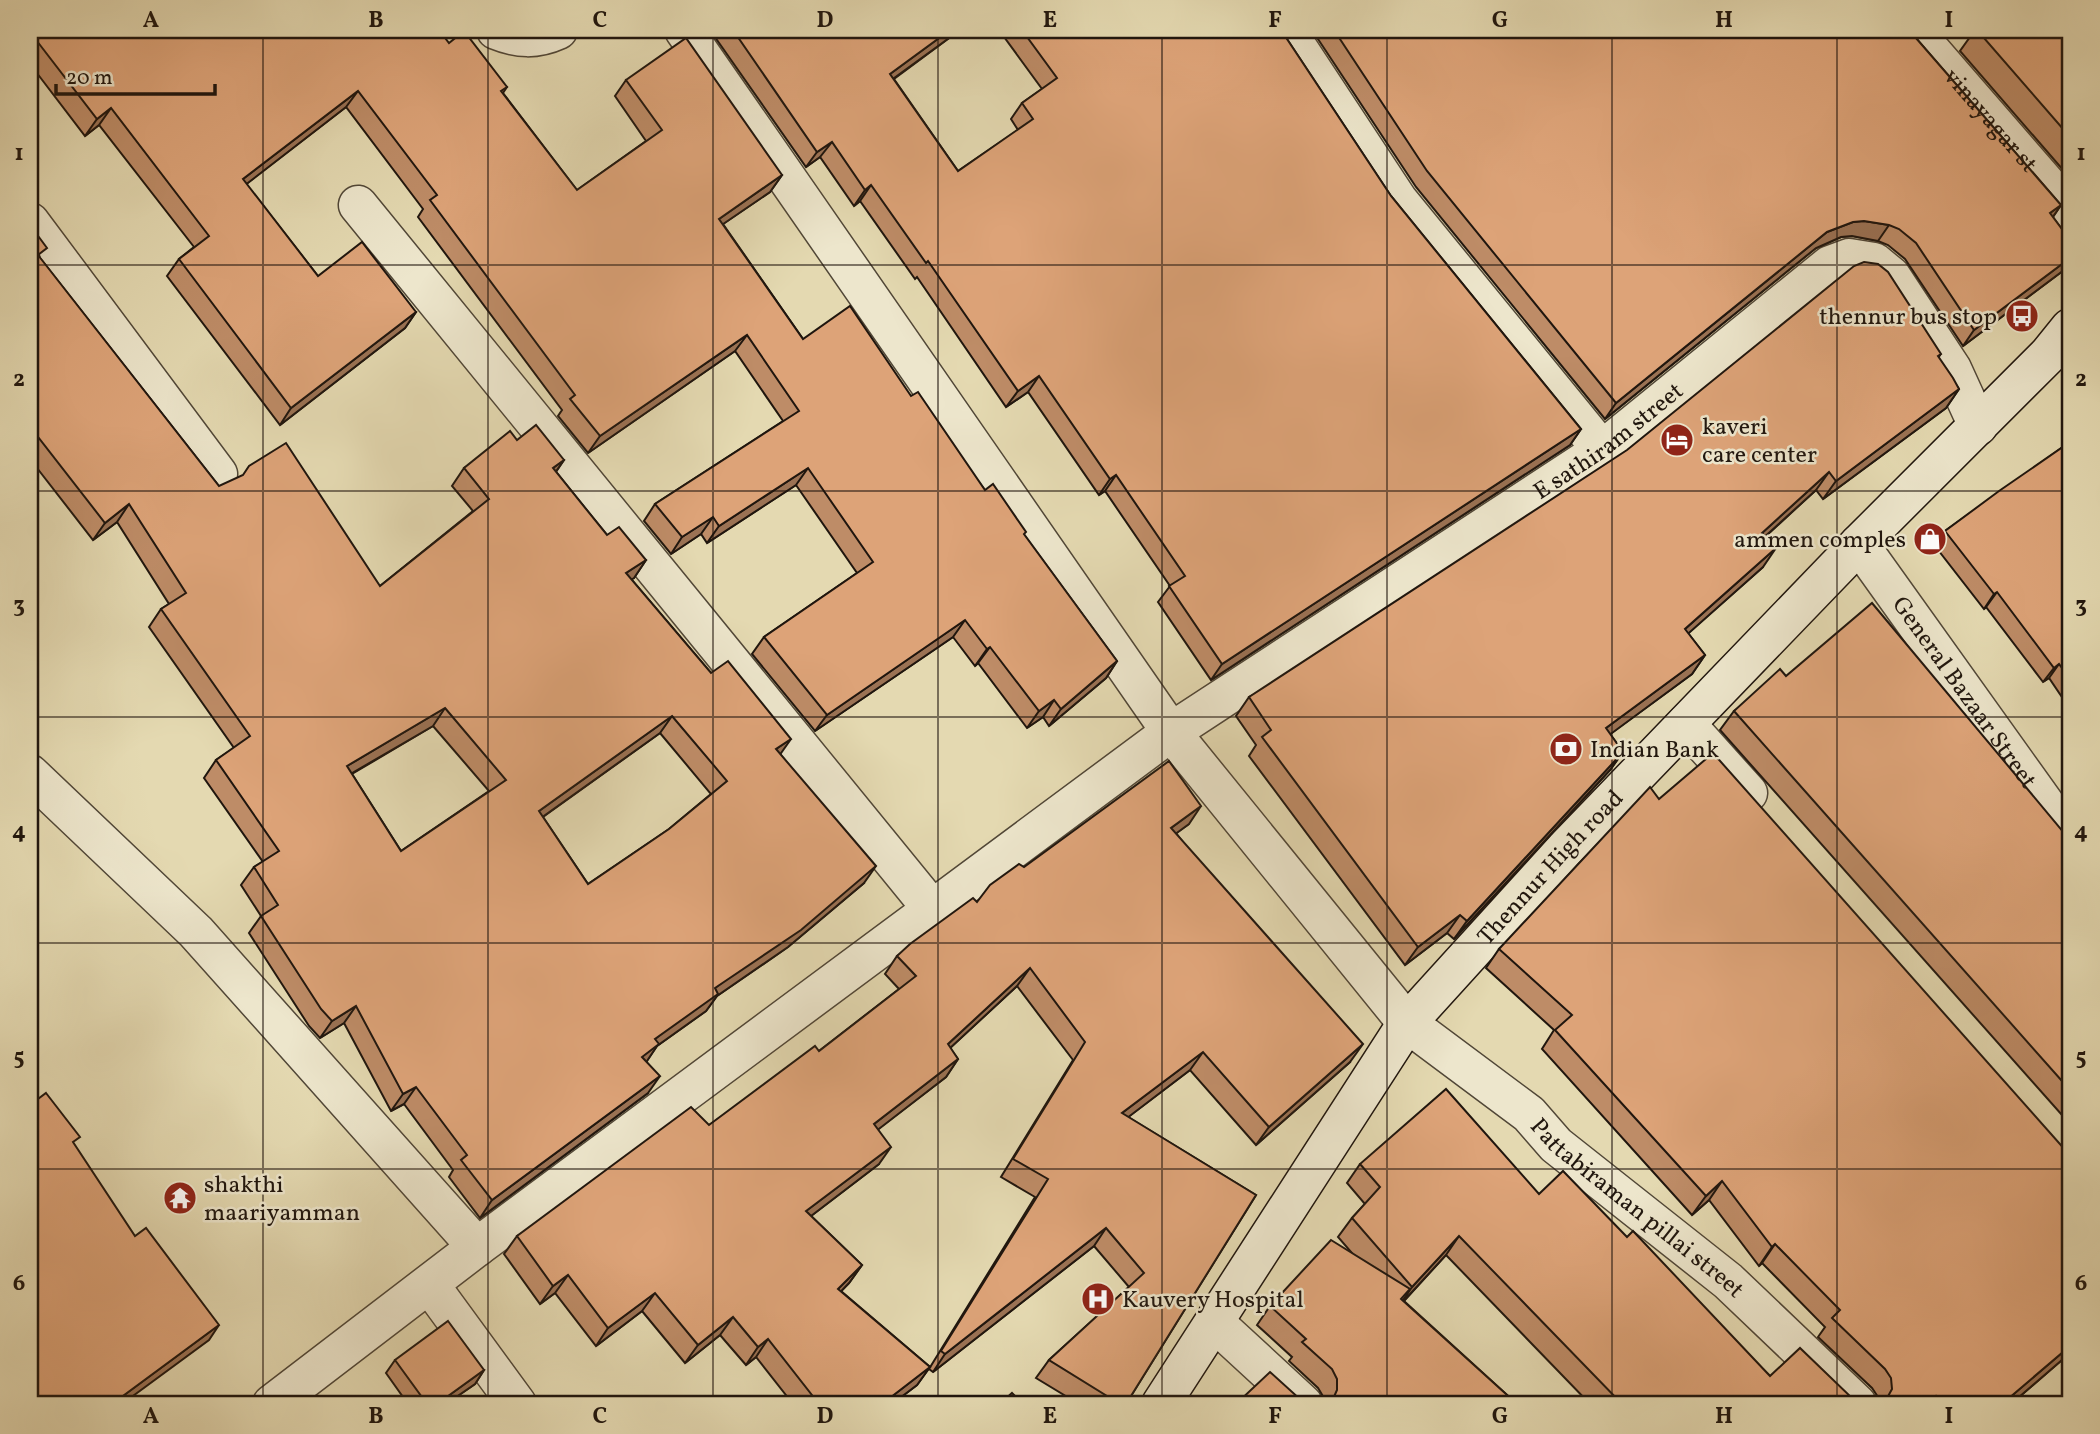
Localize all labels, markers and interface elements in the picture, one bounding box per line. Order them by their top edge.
text: A [143,5,159,37]
text: B [368,5,384,37]
text: C [593,5,607,37]
text: D [817,5,834,37]
text: E [1043,5,1057,37]
text: F [1268,5,1282,37]
text: G [1492,5,1508,37]
text: H [1715,5,1733,37]
text: I [1945,5,1953,37]
scale bar [56,52,215,96]
street label: vinayagar st [1935,62,2044,181]
text: 20 m [66,64,112,93]
text: 1 [14,138,24,170]
text: 1 [2076,138,2086,170]
bus stop icon: thennur bus stop [2003,297,2041,335]
place label: thennur bus stop [1819,301,1997,335]
text: 2 [13,364,25,396]
text: 2 [2075,364,2087,396]
street label: E sathiram street [1527,375,1692,509]
place label: kaveri care center [1702,411,1817,473]
hotel icon: kaveri care center [1658,421,1696,459]
shop icon: ammen comples [1911,520,1949,558]
place label: ammen comples [1734,524,1906,558]
text: 3 [13,590,25,622]
street label: General Bazaar Street [1883,590,2044,796]
text: 3 [2075,590,2087,622]
bank icon: Indian Bank [1547,730,1585,768]
place label: Indian Bank [1590,734,1719,768]
street label: Thennur High road [1470,783,1632,954]
text: 4 [12,816,26,848]
text: 4 [2074,816,2088,848]
text: 5 [13,1042,25,1074]
text: 5 [2075,1042,2087,1074]
street label: Pattabiraman pillai street [1521,1111,1751,1307]
place label: shakthi maariyamman [204,1169,360,1231]
temple icon: shakthi maariyamman [161,1179,199,1217]
text: 6 [13,1268,25,1300]
text: 6 [2075,1268,2087,1300]
hospital icon: Kauvery Hospital [1079,1280,1117,1318]
place label: Kauvery Hospital [1122,1284,1304,1318]
text: A [143,1401,159,1433]
text: B [368,1401,384,1433]
text: C [593,1401,607,1433]
text: D [817,1401,834,1433]
text: E [1043,1401,1057,1433]
text: F [1268,1401,1282,1433]
text: G [1492,1401,1508,1433]
text: H [1715,1401,1733,1433]
text: I [1945,1401,1953,1433]

